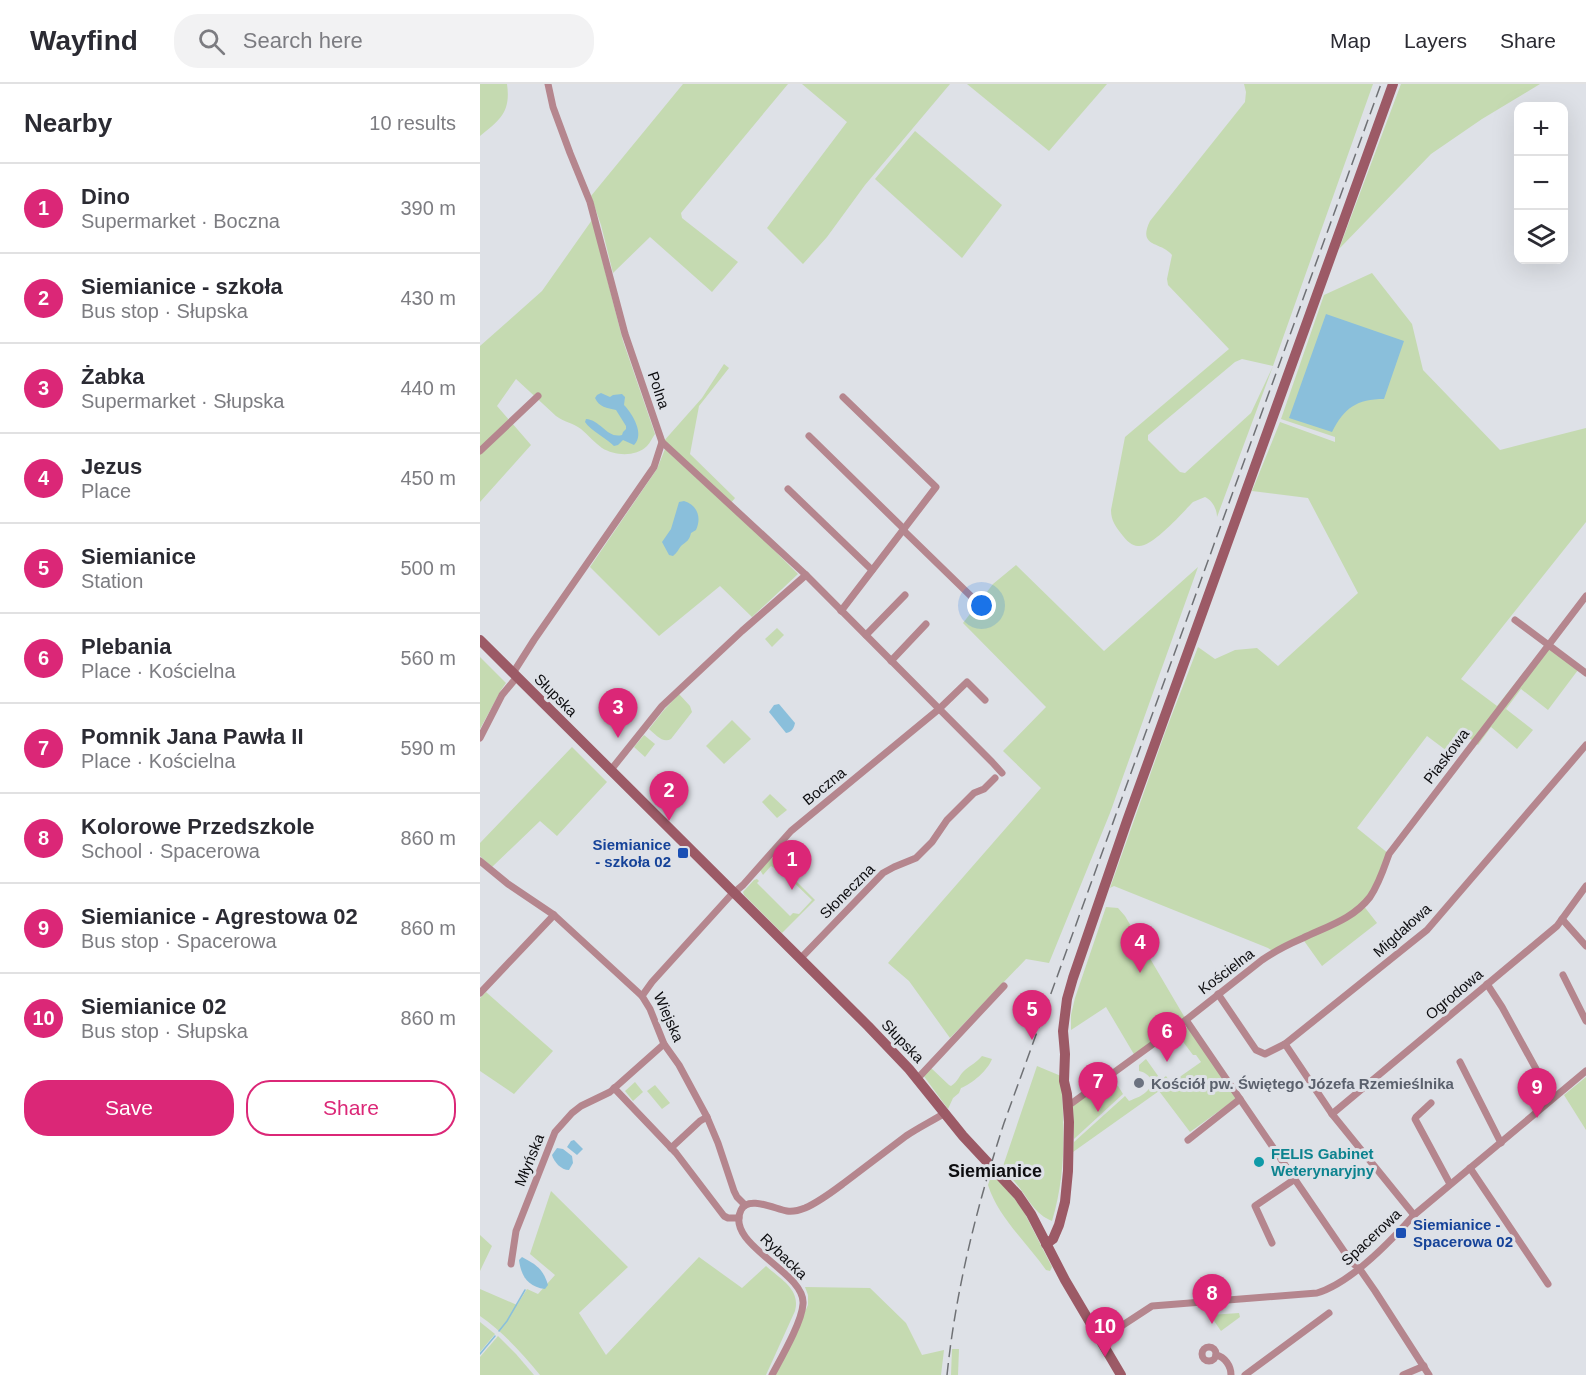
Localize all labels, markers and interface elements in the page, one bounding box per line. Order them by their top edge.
search box [174,14,594,68]
text: Wayfind [30,25,138,56]
icon: search [195,25,228,58]
text: Search here [243,28,363,53]
text: Map [1330,29,1371,52]
text: Layers [1404,29,1467,52]
text: Share [1500,29,1556,52]
map controls [1514,102,1568,264]
button: + [1514,102,1568,156]
text: Nearby [24,108,112,138]
text: 10 results [369,112,456,134]
button: − [1514,156,1568,210]
text: Dino [81,184,130,209]
text: 1 [38,197,49,219]
text: 390 m [400,197,456,219]
text: Supermarket · Boczna [81,210,280,232]
button: layers [1514,210,1568,264]
text: Siemianice - szkoła [81,274,283,299]
text: 2 [38,287,49,309]
text: 430 m [400,287,456,309]
text: Bus stop · Słupska [81,300,248,322]
text: Żabka [81,364,145,389]
street label: Polna [645,369,673,412]
text: 3 [38,377,49,399]
text: 440 m [400,377,456,399]
text: Supermarket · Słupska [81,390,284,412]
text: Jezus [81,454,142,479]
text: 4 [38,467,49,489]
text: 450 m [400,467,456,489]
text: Place [81,480,131,502]
text: Siemianice [81,544,196,569]
text: 5 [38,557,49,579]
text: 500 m [400,557,456,579]
text: Station [81,570,143,592]
your location [967,591,996,620]
text: Plebania [81,634,171,659]
text: 6 [38,647,49,669]
text: 560 m [400,647,456,669]
text: Place · Kościelna [81,660,236,682]
street label: Słupska [531,670,581,720]
pin: 3 [598,688,638,738]
text: Pomnik Jana Pawła II [81,724,304,749]
street label: Piaskowa [1420,725,1472,787]
text: 7 [38,737,49,759]
text: 590 m [400,737,456,759]
text: Place · Kościelna [81,750,236,772]
street label: Boczna [799,763,849,808]
pin: 2 [650,772,688,821]
text: Kolorowe Przedszkole [81,814,315,839]
text: 8 [38,827,49,849]
text: 860 m [400,827,456,849]
place label: Siemianice - szkoła 02 [593,836,671,870]
text: School · Spacerowa [81,840,260,862]
pin: 1 [772,840,812,890]
marker: Siemianice - szkoła 02 [676,846,690,860]
street label: Słoneczna [816,860,878,922]
street label: Migdałowa [1370,899,1435,960]
text: Siemianice - Agrestowa 02 [81,904,358,929]
text: 9 [38,917,49,939]
text: 860 m [400,917,456,939]
pin: 4 [1120,924,1160,973]
text: Bus stop · Spacerowa [81,930,277,952]
street label: Kościelna [1195,944,1258,997]
street label: Ogrodowa [1422,965,1486,1023]
street label: Wiejska [651,990,688,1045]
pin: 5 [1012,990,1052,1040]
text: Siemianice 02 [81,994,227,1019]
text: 10 [32,1007,55,1029]
text: 860 m [400,1007,456,1029]
pin: 6 [1148,1012,1186,1062]
street label: Słupska [878,1016,928,1067]
text: Bus stop · Słupska [81,1020,248,1042]
pin: 7 [1078,1062,1118,1112]
pin: 9 [1518,1068,1556,1118]
place label: Kościół pw. Świętego Józefa Rzemieślnika [1151,1075,1455,1092]
marker: Kościół pw. Świętego Józefa Rzemieślnika [1132,1076,1146,1090]
button: Save [24,1080,234,1136]
button: Share [246,1080,456,1136]
street label: Młyńska [511,1131,547,1189]
place label: FELIS Gabinet Weterynaryjny [1271,1145,1375,1179]
marker: FELIS Gabinet Weterynaryjny [1252,1155,1266,1169]
district label: Siemianice [948,1161,1042,1181]
street label: Spacerowa [1338,1205,1405,1269]
place label: Siemianice - Spacerowa 02 [1413,1216,1513,1250]
marker: Siemianice - Spacerowa 02 [1394,1226,1408,1240]
street label: Rybacka [757,1230,811,1283]
pin: 8 [1192,1274,1232,1324]
pin: 10 [1086,1308,1124,1357]

